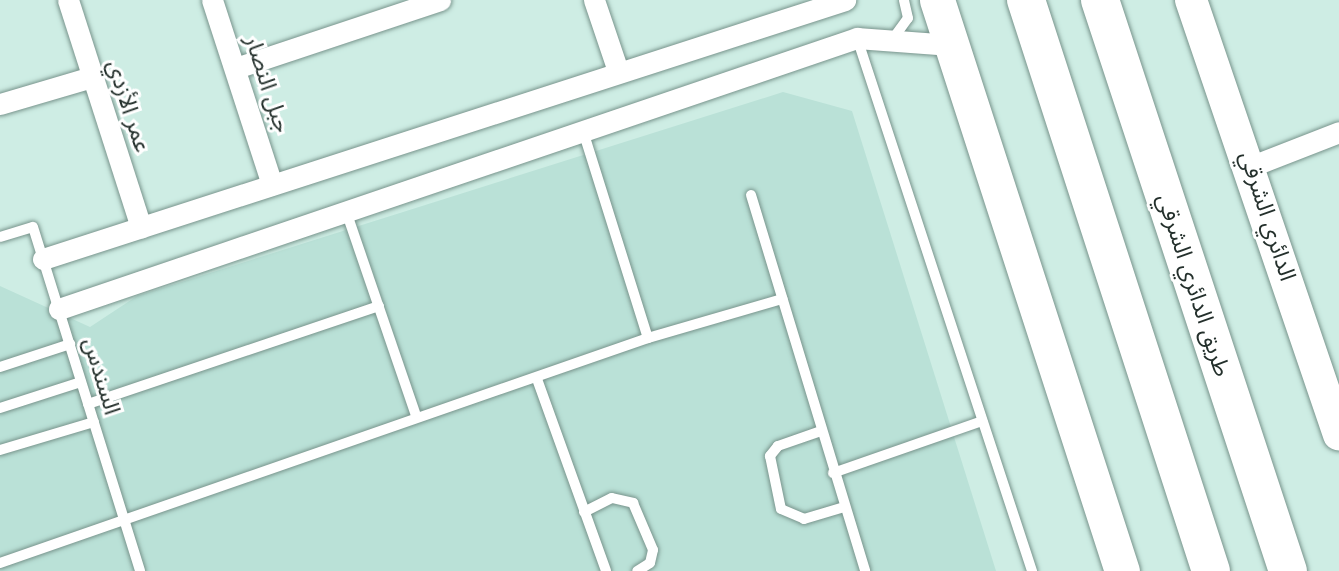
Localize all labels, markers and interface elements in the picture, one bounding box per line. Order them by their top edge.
street label: جبل النصار [239,32,297,136]
street label: عمر الأزدي [101,56,157,156]
street label: الدائري الشرقي [1234,148,1302,284]
street label: طريق الدائري الشرقي [1151,190,1237,380]
street label: السندس [77,334,127,418]

